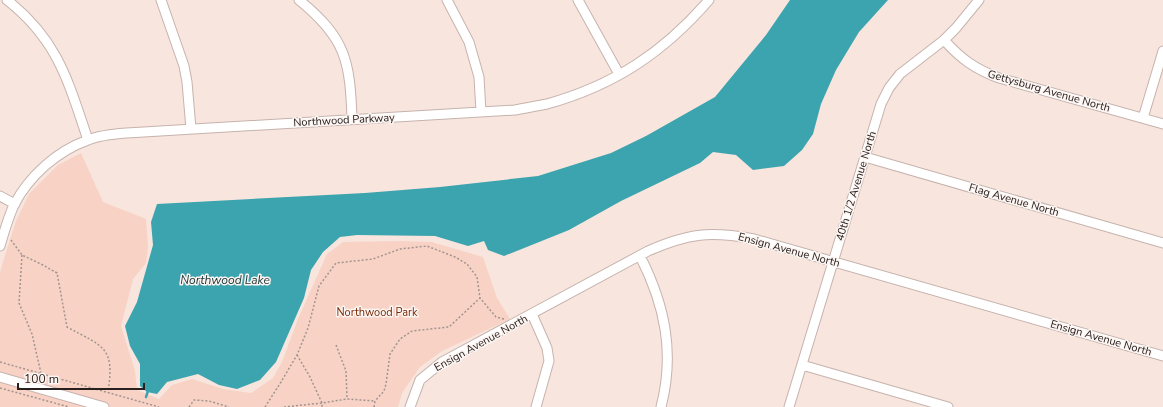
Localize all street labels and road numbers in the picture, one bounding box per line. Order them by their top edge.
street label: Gettysburg Avenue North [986,66,1112,116]
street label: Northwood Parkway [293,110,395,130]
street label: 40th 1/2 Avenue North [832,129,880,243]
street label: Flag Avenue North [967,180,1061,220]
street label: Ensign Avenue North [736,229,842,271]
street label: Ensign Avenue North [432,311,530,375]
street label: Ensign Avenue North [1049,316,1153,360]

